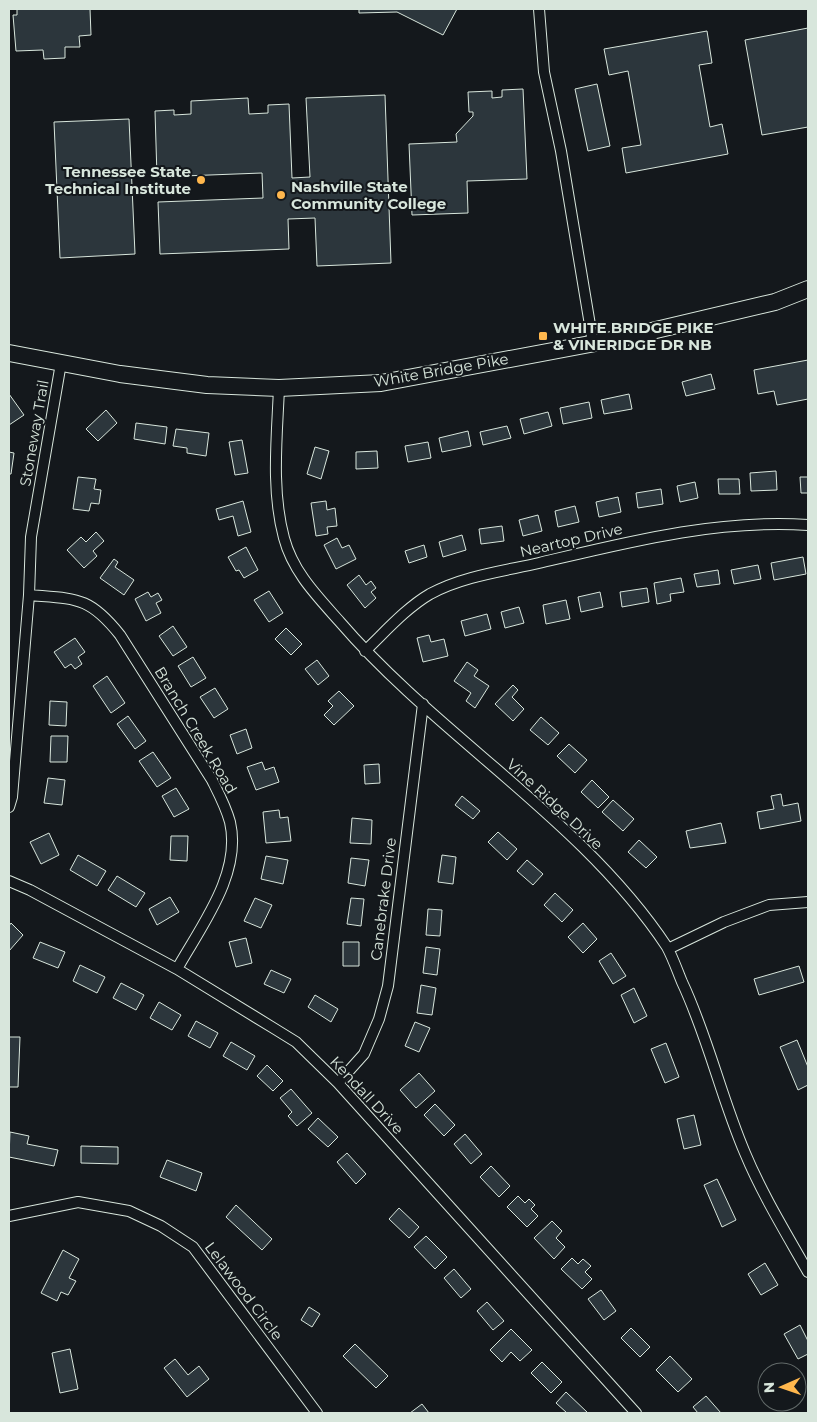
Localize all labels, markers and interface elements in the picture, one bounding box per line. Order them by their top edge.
place label: Tennessee State Technical Institute [45,162,191,198]
marker: Tennessee State Technical Institute [195,174,207,186]
place label: Nashville State Community College [291,177,446,213]
marker: Nashville State Community College [275,189,287,201]
place label: WHITE BRIDGE PIKE & VINERIDGE DR NB [553,318,713,354]
marker: WHITE BRIDGE PIKE & VINERIDGE DR NB [537,330,549,342]
street label: White Bridge Pike [372,349,510,391]
street label: Stoneway Trail [15,378,53,488]
street label: Neartop Drive [518,519,624,561]
street label: Branch Creek Road [151,663,241,797]
street label: Vine Ridge Drive [503,754,607,854]
street label: Canebrake Drive [366,836,400,962]
street label: Kendall Drive [326,1052,408,1138]
street label: Lelawood Circle [201,1238,287,1344]
north arrow [757,1362,807,1412]
text: N [760,1381,778,1393]

